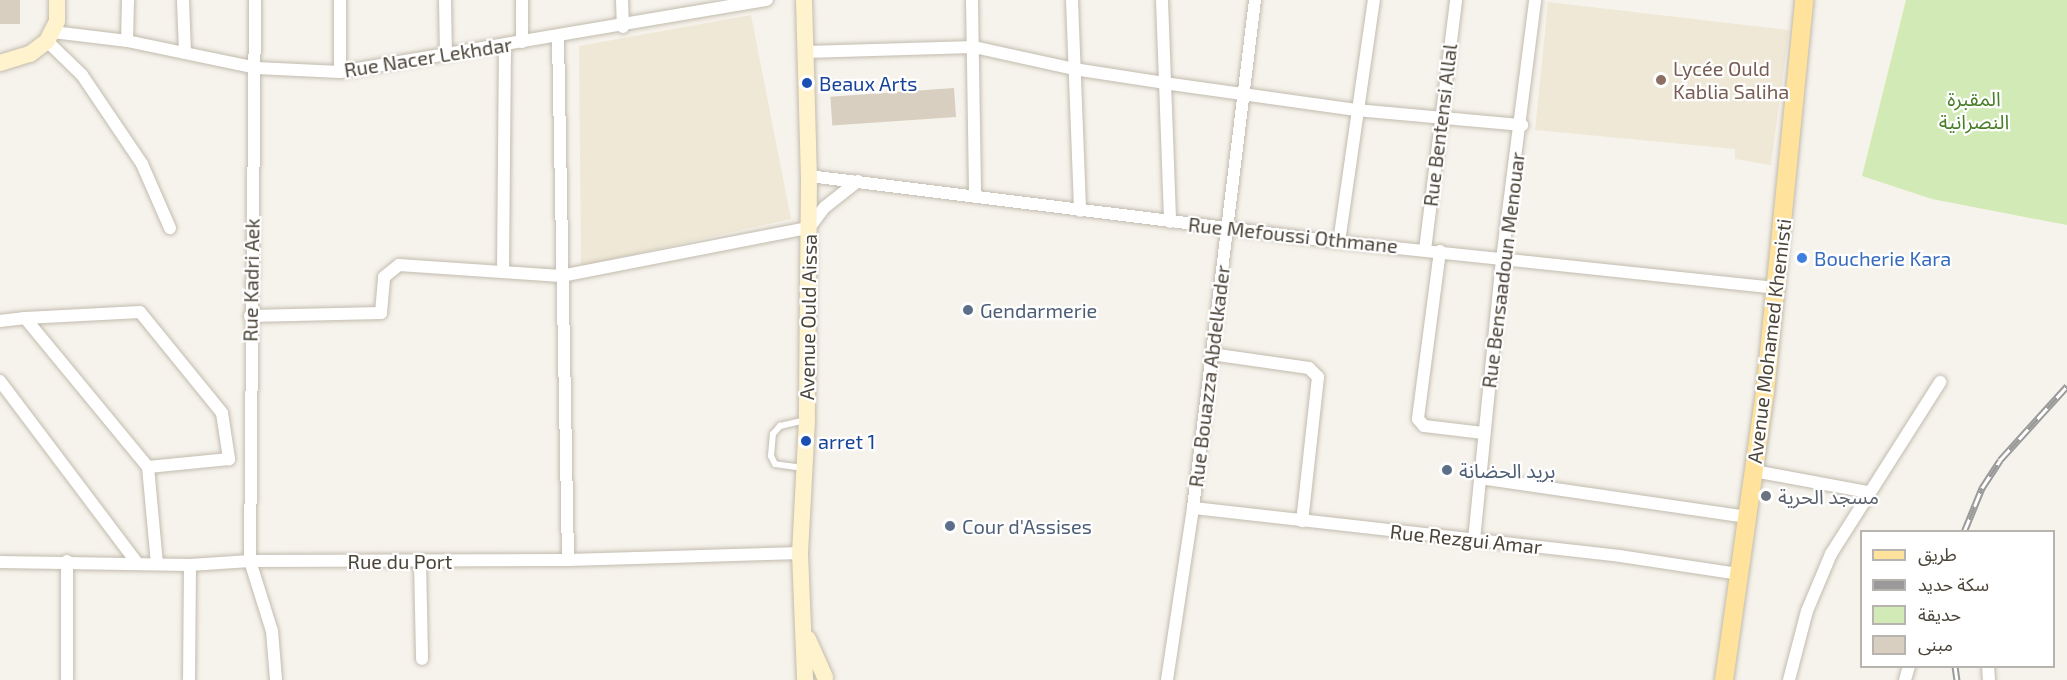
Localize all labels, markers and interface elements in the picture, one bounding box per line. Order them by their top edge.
street label: Rue Nacer Lekhdar [342,32,514,82]
street label: Rue Bentensi Allal [1418,42,1462,208]
place label: Lycée Ould Kablia Saliha [1673,56,1789,103]
place label: Beaux Arts [819,71,918,95]
marker: Lycée Ould Kablia Saliha [1654,73,1668,87]
marker: Beaux Arts [800,76,814,90]
park label: المقبرة النصرانية [1939,87,2009,134]
street label: Rue Bensaadoun Menouar [1477,151,1529,389]
street label: Rue Mefoussi Othmane [1187,212,1399,258]
street label: Avenue Mohamed Khemisti [1742,217,1796,465]
street label: Rue Kadri Aek [238,218,264,342]
street label: Avenue Ould Aissa [795,233,821,401]
place label: Boucherie Kara [1814,246,1951,270]
marker: Boucherie Kara [1795,251,1809,265]
street label: Rue Bouazza Abdelkader [1183,263,1235,489]
place label: Gendarmerie [980,298,1097,322]
marker: Gendarmerie [961,303,975,317]
place label: arret 1 [818,429,876,453]
marker: arret 1 [799,434,813,448]
place label: بريد الحضانة [1459,458,1555,482]
marker: بريد الحضانة [1440,463,1454,477]
place label: مسجد الحرية [1778,484,1879,508]
marker: مسجد الحرية [1759,489,1773,503]
place label: Cour d'Assises [962,514,1092,538]
marker: Cour d'Assises [943,519,957,533]
street label: Rue Rezgui Amar [1389,519,1543,559]
legend [1860,530,2055,668]
text: طريق [1918,543,1957,565]
street label: Rue du Port [348,549,452,573]
text: سكة حديد [1918,573,1989,595]
text: حديقة [1918,603,1961,625]
text: مبنى [1918,633,1953,655]

